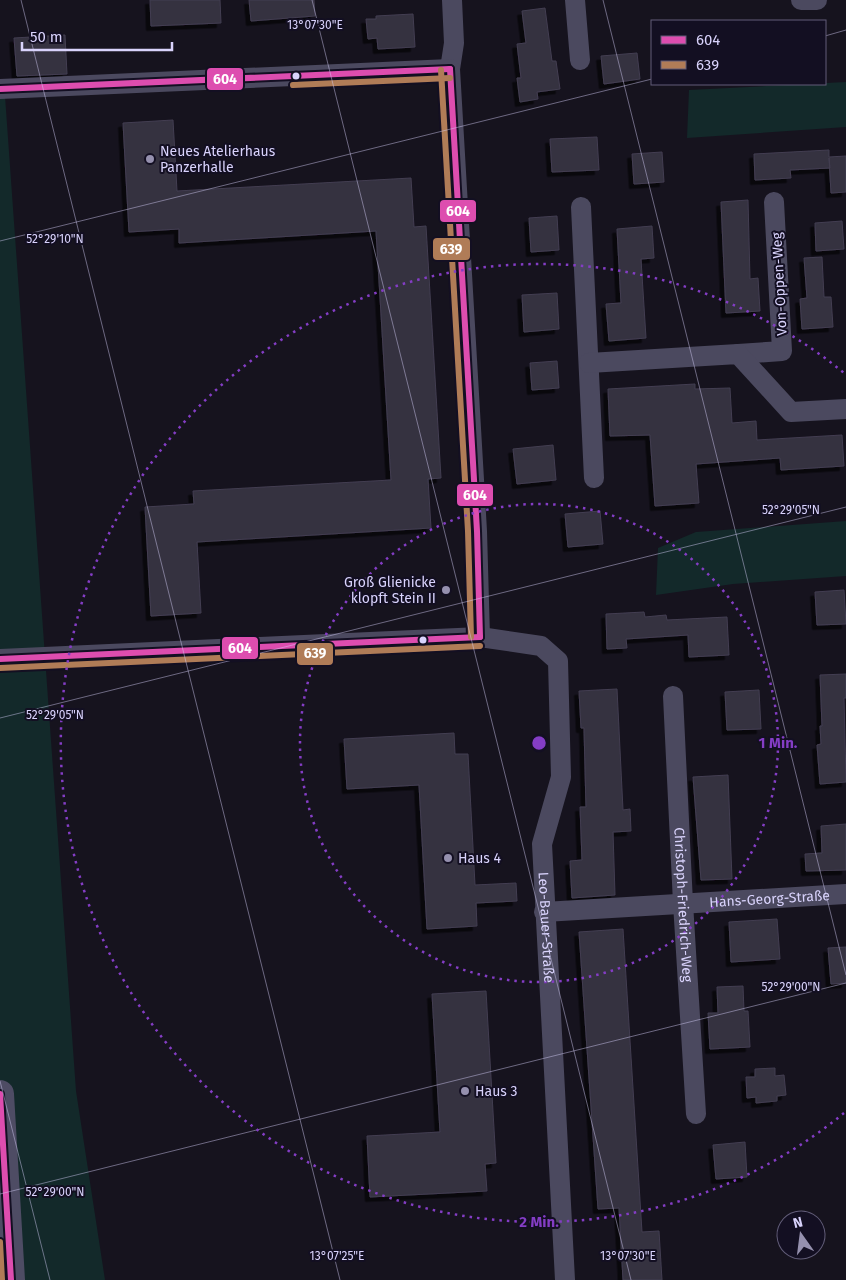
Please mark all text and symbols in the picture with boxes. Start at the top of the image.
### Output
text: 13°07'30"E [287,18,343,32]
scale bar [22,20,172,52]
legend [651,20,826,85]
text: 50 m [30,28,63,46]
text: 604 [696,31,720,49]
text: 639 [696,56,719,74]
line badge: 604 [206,67,244,91]
text: 604 [213,71,237,88]
unlabelled marker [291,71,301,81]
place label: Neues Atelierhaus Panzerhalle [160,143,276,176]
marker: Neues Atelierhaus Panzerhalle [144,153,156,165]
line badge: 604 [439,199,477,223]
text: 604 [446,203,470,220]
street label: Von-Oppen-Weg [768,231,791,336]
text: 52°29'10"N [26,232,84,246]
line badge: 639 [432,237,471,261]
text: 639 [440,241,463,258]
line badge: 604 [456,483,494,507]
text: 604 [463,487,487,504]
text: 52°29'05"N [762,503,820,517]
place label: Groß Glienicke klopft Stein II [344,574,436,607]
marker: Groß Glienicke klopft Stein II [440,584,452,596]
unlabelled marker [418,635,428,645]
line badge: 604 [221,636,259,660]
text: 604 [228,640,252,657]
line badge: 639 [296,642,334,666]
text: 639 [304,645,327,662]
text: 52°29'05"N [26,708,84,722]
centre of rings [530,734,548,752]
text: 1 Min. [759,734,798,752]
street label: Christoph-Friedrich-Weg [670,827,696,983]
place label: Haus 4 [458,850,502,867]
marker: Haus 4 [442,852,454,864]
street label: Leo-Bauer-Straße [534,871,557,983]
street label: Hans-Georg-Straße [709,887,830,911]
text: 52°29'00"N [762,980,820,994]
place label: Haus 3 [475,1083,518,1100]
marker: Haus 3 [459,1085,471,1097]
text: 52°29'00"N [26,1185,84,1199]
north arrow [776,1210,826,1260]
text: 2 Min. [519,1213,559,1231]
text: N [791,1213,805,1232]
text: 13°07'25"E [310,1249,364,1263]
text: 13°07'30"E [600,1249,656,1263]

